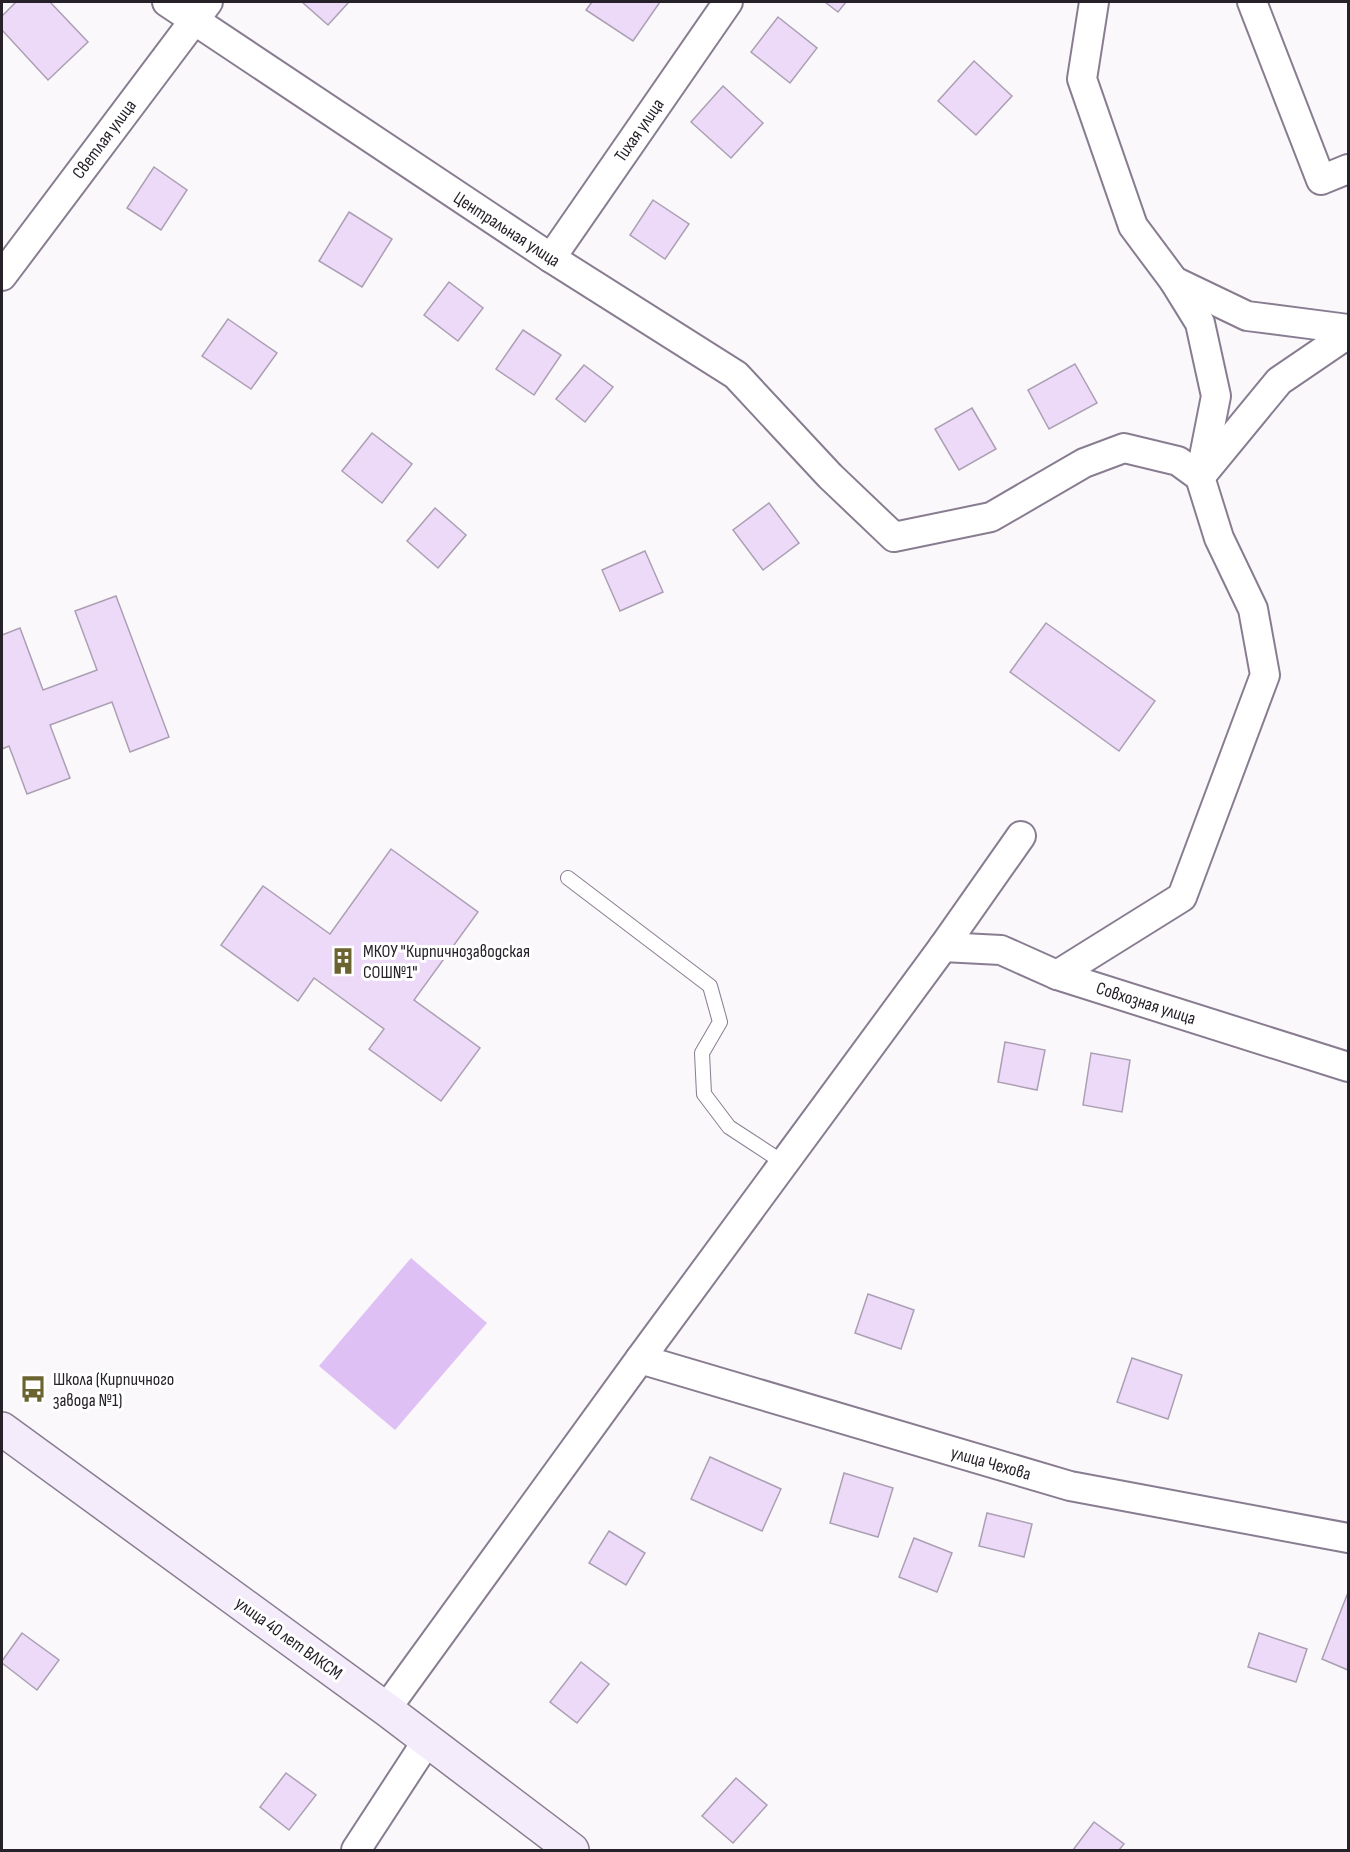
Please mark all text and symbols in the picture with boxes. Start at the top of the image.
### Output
street label: Тихая улица [610,95,669,166]
street label: Светлая улица [68,96,141,183]
street label: Центральная улица [450,187,564,272]
place label: МКОУ "Кирпичнозаводская СОШ№1" [363,941,530,983]
building icon: МКОУ "Кирпичнозаводская СОШ№1" [328,946,358,976]
street label: Совхозная улица [1093,978,1198,1029]
place label: Школа (Кирпичного завода №1) [53,1369,174,1411]
bus stop icon: Школа (Кирпичного завода №1) [18,1374,48,1404]
street label: улица Чехова [948,1442,1033,1485]
street label: улица 40 лет ВЛКСМ [231,1593,346,1684]

